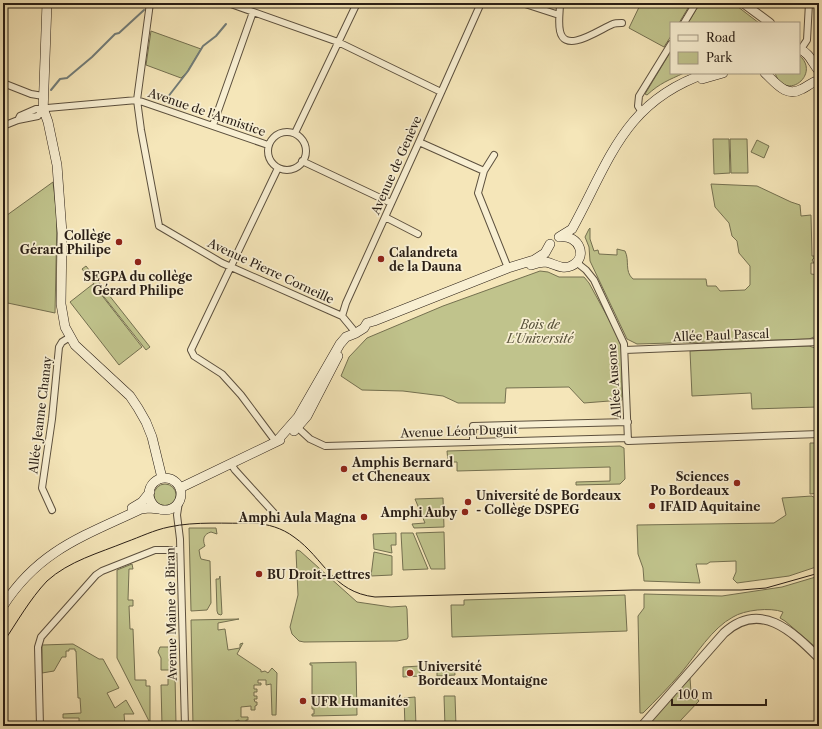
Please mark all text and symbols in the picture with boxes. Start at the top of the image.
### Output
legend [670,22,800,74]
text: Road [706,30,736,45]
text: Park [706,50,733,65]
street label: Avenue de l'Armistice [145,85,268,139]
street label: Avenue de Genève [367,113,425,218]
place label: Collège Gérard Philipe [20,228,111,257]
street label: Avenue Pierre Corneille [205,235,337,307]
marker: Collège Gérard Philipe [114,237,124,247]
place label: Calandreta de la Dauna [389,245,463,274]
marker: Calandreta de la Dauna [376,254,386,264]
marker: SEGPA du collège Gérard Philipe [133,257,143,267]
place label: SEGPA du collège Gérard Philipe [84,269,192,298]
park label: Bois de L'Université [506,317,574,346]
street label: Allée Paul Pascal [672,326,770,344]
street label: Allée Ausone [604,343,624,420]
street label: Allée Jeanne Chanay [25,355,55,476]
street label: Avenue Léon Duguit [399,421,519,441]
place label: Amphis Bernard et Cheneaux [351,455,453,484]
marker: Amphis Bernard et Cheneaux [339,464,349,474]
place label: Sciences Po Bordeaux [650,469,729,498]
marker: Sciences Po Bordeaux [732,478,742,488]
place label: Université de Bordeaux - Collège DSPEG [476,488,621,517]
marker: Université de Bordeaux - Collège DSPEG [463,497,473,507]
place label: IFAID Aquitaine [660,499,760,514]
marker: IFAID Aquitaine [647,501,657,511]
place label: Amphi Auby [380,505,458,520]
marker: Amphi Auby [460,507,470,517]
place label: Amphi Aula Magna [238,510,357,525]
marker: Amphi Aula Magna [359,512,369,522]
street label: Avenue Maine de Biran [162,547,180,682]
place label: BU Droit-Lettres [267,567,371,582]
marker: BU Droit-Lettres [254,569,264,579]
place label: Université Bordeaux Montaigne [418,659,548,688]
marker: Université Bordeaux Montaigne [405,668,415,678]
scale bar [672,681,766,707]
text: 100 m [678,687,713,702]
place label: UFR Humanités [311,694,409,709]
marker: UFR Humanités [298,696,308,706]

